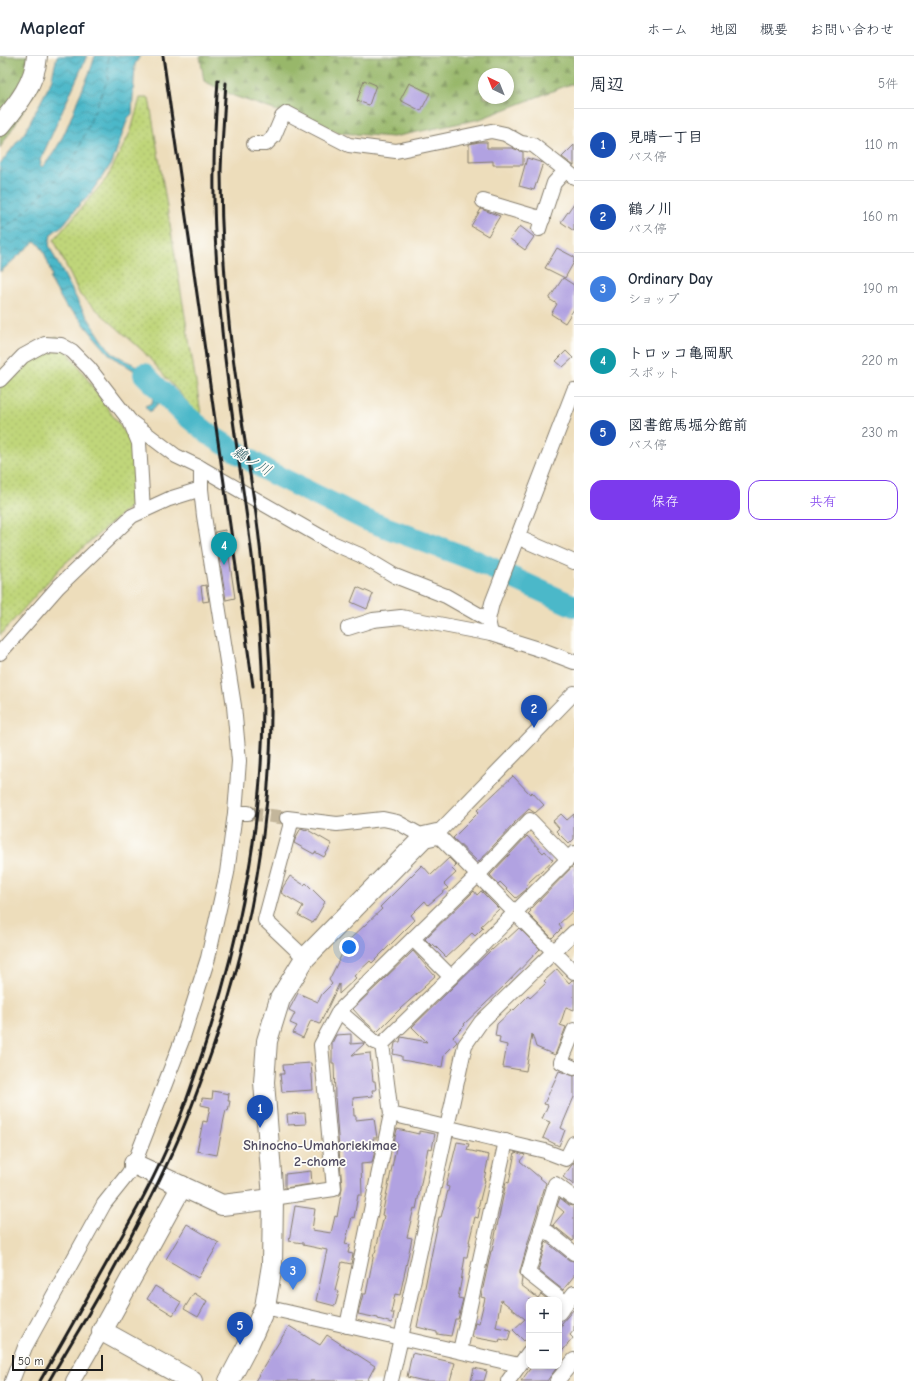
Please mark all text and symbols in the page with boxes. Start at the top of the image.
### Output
text: Mapleaf [20,17,84,39]
text: ホーム [647,21,688,38]
text: 地図 [710,21,738,38]
text: 概要 [760,21,788,38]
text: お問い合わせ [810,21,894,38]
north arrow [478,68,514,104]
text: 周辺 [590,75,624,94]
text: 5件 [878,76,898,91]
text: 見晴一丁目 [628,128,703,146]
text: 1 [600,137,606,152]
text: 110 m [865,137,898,152]
text: バス停 [628,149,667,164]
text: 鶴ノ川 [628,200,673,218]
text: 2 [600,209,606,224]
text: 160 m [863,209,898,224]
text: バス停 [628,221,667,236]
text: Ordinary Day [628,270,713,288]
text: 3 [600,281,606,296]
text: 190 m [863,281,898,296]
text: ショップ [628,291,679,306]
text: トロッコ亀岡駅 [628,344,733,362]
text: 4 [600,353,606,368]
text: 220 m [861,353,898,368]
text: スポット [628,365,680,380]
text: 図書館馬堀分館前 [628,416,748,434]
text: 5 [600,425,606,440]
text: 230 m [862,425,898,440]
text: バス停 [628,437,667,452]
water label: 鵜ノ川 [230,443,274,479]
button: 保存 [590,480,740,520]
button: 共有 [748,480,898,520]
pin: 4 [211,532,237,565]
pin: 2 [521,695,547,728]
your location [339,937,359,957]
pin: 1 [247,1095,273,1128]
district label: Shinocho-Umahoriekimae 2-chome [243,1137,397,1170]
pin: 3 [280,1257,306,1290]
map controls [526,1297,562,1369]
button: + [526,1297,562,1333]
pin: 5 [227,1312,253,1345]
button: − [526,1333,562,1369]
scale bar [12,1353,103,1372]
text: 50 m [18,1355,43,1368]

